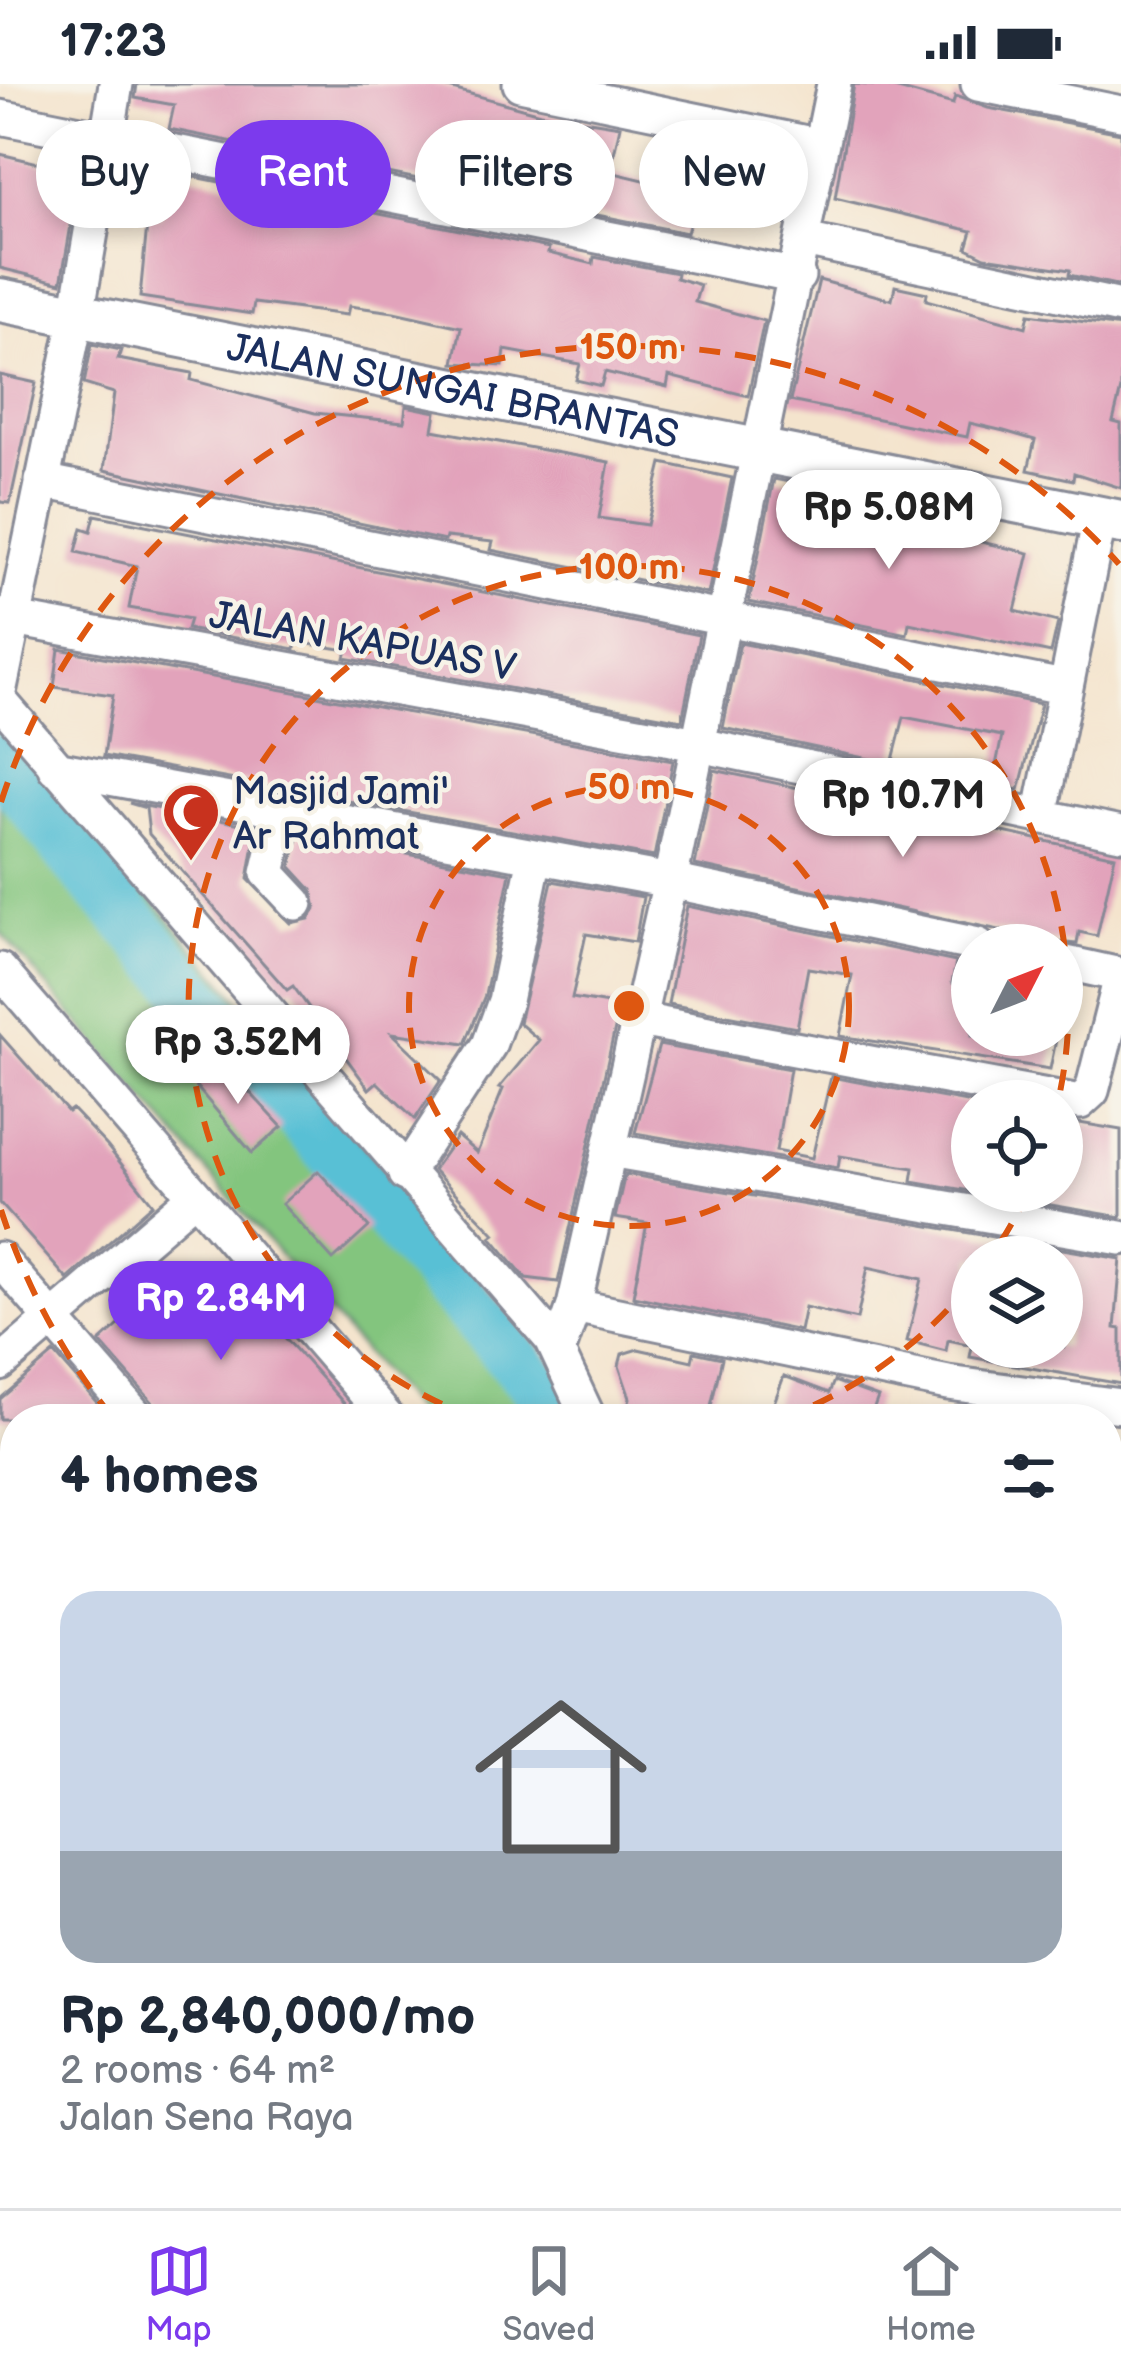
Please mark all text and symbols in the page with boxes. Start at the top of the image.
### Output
text: 17:23 [60,15,167,70]
chip: Buy [36,120,191,228]
chip: Rent [215,120,391,228]
chip: Filters [415,120,615,228]
chip: New [639,120,808,228]
street label: JALAN SUNGAI BRANTAS [223,325,682,460]
text: 150 m [580,327,678,370]
pin: Rp 5.08M [765,470,1013,572]
text: Rp 5.08M [803,485,975,532]
text: 100 m [579,547,679,590]
street label: JALAN KAPUAS V [206,592,520,693]
pin: Rp 10.7M [779,758,1027,860]
text: 50 m [587,767,671,810]
place label: Masjid Jami' Ar Rahmat [233,769,449,861]
text: Rp 10.7M [821,773,985,820]
mosque icon: Masjid Jami' Ar Rahmat [160,781,222,863]
north arrow [951,924,1083,1056]
map controls [951,924,1083,1368]
centre of rings [608,985,650,1027]
pin: Rp 3.52M [114,1005,362,1107]
text: Rp 3.52M [153,1020,323,1067]
button: locate [951,1080,1083,1212]
button: layers [951,1236,1083,1368]
pin: Rp 2.84M [97,1261,345,1363]
text: Rp 2.84M [135,1276,307,1323]
icon: filters [996,1443,1062,1509]
text: 4 homes [60,1446,259,1507]
icon: home [453,1669,669,1885]
text: Rp 2,840,000/mo [60,1987,475,2048]
text: 2 rooms · 64 m² [60,2048,335,2095]
text: Jalan Sena Raya [60,2095,354,2142]
tab: Map [145,2238,212,2350]
tab: Saved [502,2238,595,2350]
tab: Home [886,2238,976,2350]

